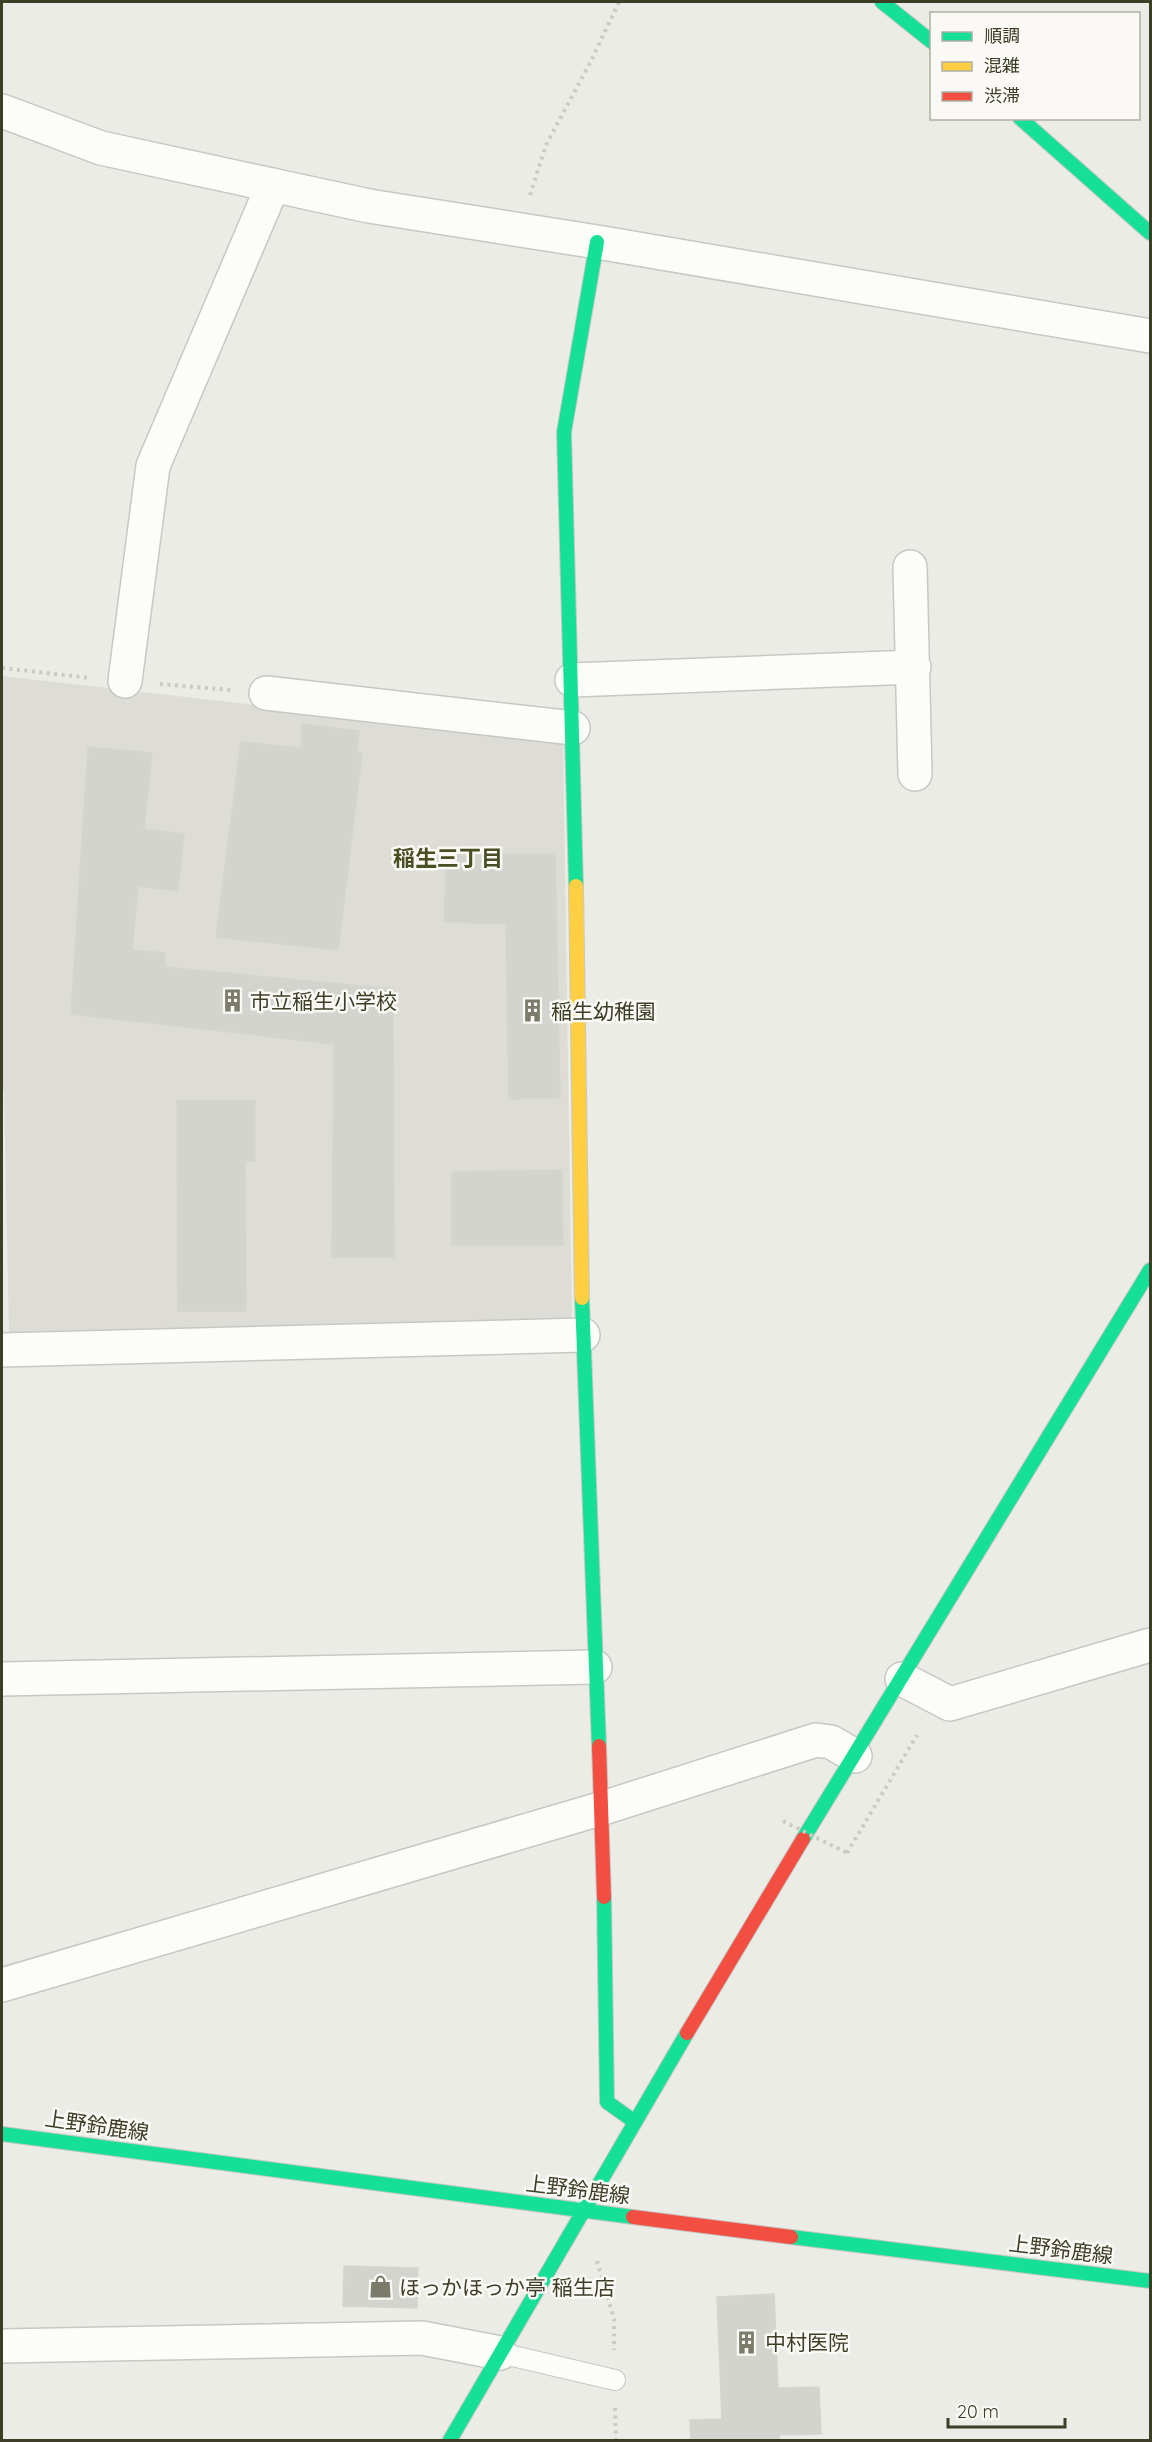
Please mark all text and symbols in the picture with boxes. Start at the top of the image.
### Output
legend [930,12,1140,120]
text: 順調 [984,24,1020,47]
text: 混雑 [984,54,1020,77]
text: 渋滞 [984,84,1020,107]
district label: 稲生三丁目 [393,844,503,872]
building icon: 市立稲生小学校 [219,988,245,1014]
place label: 市立稲生小学校 [250,988,397,1014]
building icon: 稲生幼稚園 [520,998,546,1024]
place label: 稲生幼稚園 [551,998,656,1024]
street label: 上野鈴鹿線 [43,2105,151,2145]
street label: 上野鈴鹿線 [524,2170,632,2208]
street label: 上野鈴鹿線 [1007,2230,1115,2268]
shop icon: ほっかほっか亭 稲生店 [368,2274,394,2300]
place label: ほっかほっか亭 稲生店 [399,2274,615,2300]
building icon: 中村医院 [734,2329,760,2355]
place label: 中村医院 [765,2329,849,2355]
scale bar [948,2391,1065,2429]
text: 20 m [957,2400,999,2423]

